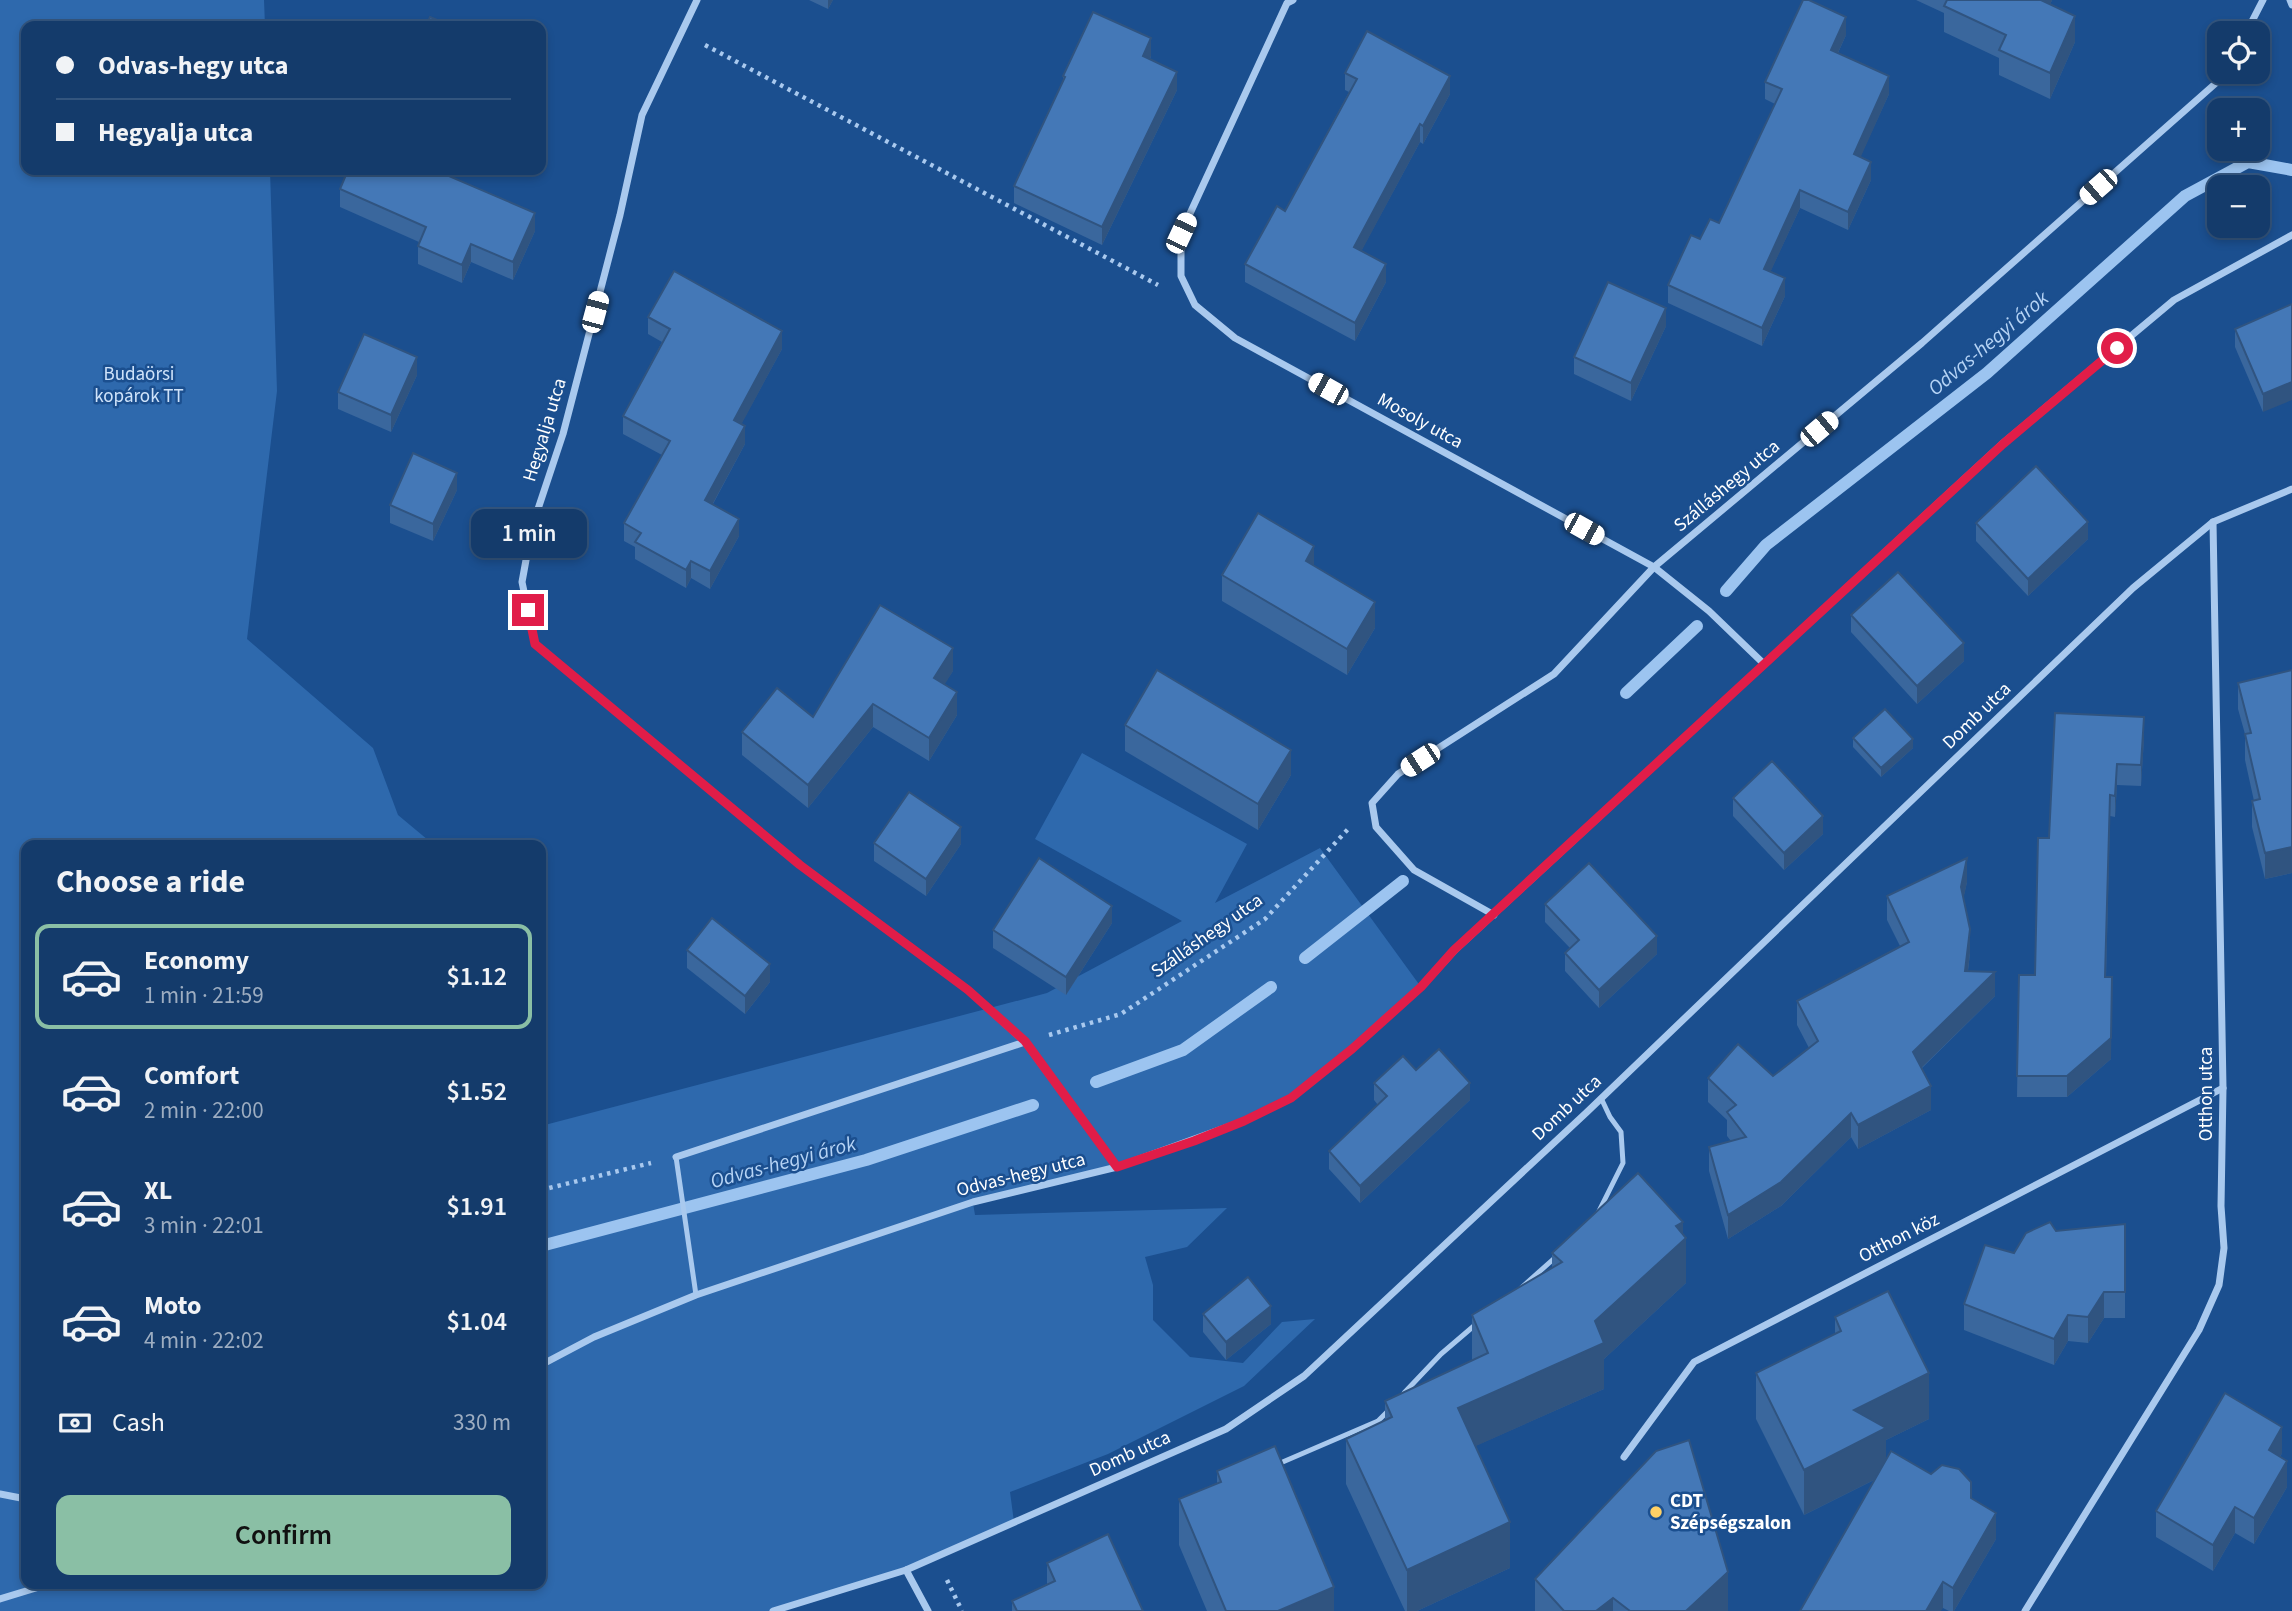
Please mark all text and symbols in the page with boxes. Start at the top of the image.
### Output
map controls [2207,21,2270,238]
button: locate [2207,21,2270,84]
text: Odvas-hegy utca [98,47,289,84]
button: + [2207,98,2270,161]
text: Hegyalja utca [98,114,253,151]
car [2076,165,2121,209]
button: − [2207,175,2270,238]
car [1163,210,1200,256]
water label: Odvas-hegyi árok [1921,283,2056,403]
car [580,289,611,335]
route start [2101,332,2133,364]
park label: Budaörsi kopárok TT [94,361,184,410]
car [1305,370,1352,408]
street label: Hegyalja utca [516,375,574,485]
street label: Mosoly utca [1372,386,1468,456]
car [1797,407,1842,451]
street label: Szálláshegy utca [1668,433,1786,539]
callout: 1 min [470,508,586,558]
car [1561,510,1608,548]
text: 1 min [502,517,556,550]
route end [512,594,544,626]
street label: Domb utca [1936,676,2018,756]
car [1397,740,1444,780]
text: Choose a ride [56,859,245,905]
street label: Szálláshegy utca [1145,887,1269,985]
text: Economy [144,942,249,979]
icon: car [60,945,123,1008]
text: $1.12 [446,958,507,995]
text: 1 min · 21:59 [144,979,264,1012]
street label: Otthon utca [2193,1047,2220,1141]
text: Comfort [144,1057,239,1094]
icon: car [60,1060,123,1123]
street label: Domb utca [1526,1069,1608,1147]
text: $1.52 [446,1073,507,1110]
text: 2 min · 22:00 [144,1094,264,1127]
water label: Odvas-hegyi árok [707,1128,860,1196]
street label: Odvas-hegy utca [954,1146,1088,1204]
text: XL [144,1172,172,1209]
icon: car [60,1175,123,1238]
text: $1.91 [446,1188,507,1225]
street label: Otthon köz [1854,1206,1944,1270]
text: 3 min · 22:01 [144,1209,264,1242]
text: Moto [144,1287,201,1324]
icon: car [60,1290,123,1353]
text: $1.04 [446,1303,507,1340]
text: 4 min · 22:02 [144,1324,264,1357]
icon: cash [56,1404,94,1442]
text: Cash [112,1404,165,1441]
text: 330 m [453,1406,511,1439]
street label: Domb utca [1085,1424,1175,1484]
place label: CDT Szépségszalon [1670,1488,1791,1537]
button: Confirm [56,1495,511,1575]
marker: CDT Szépségszalon [1648,1504,1664,1520]

